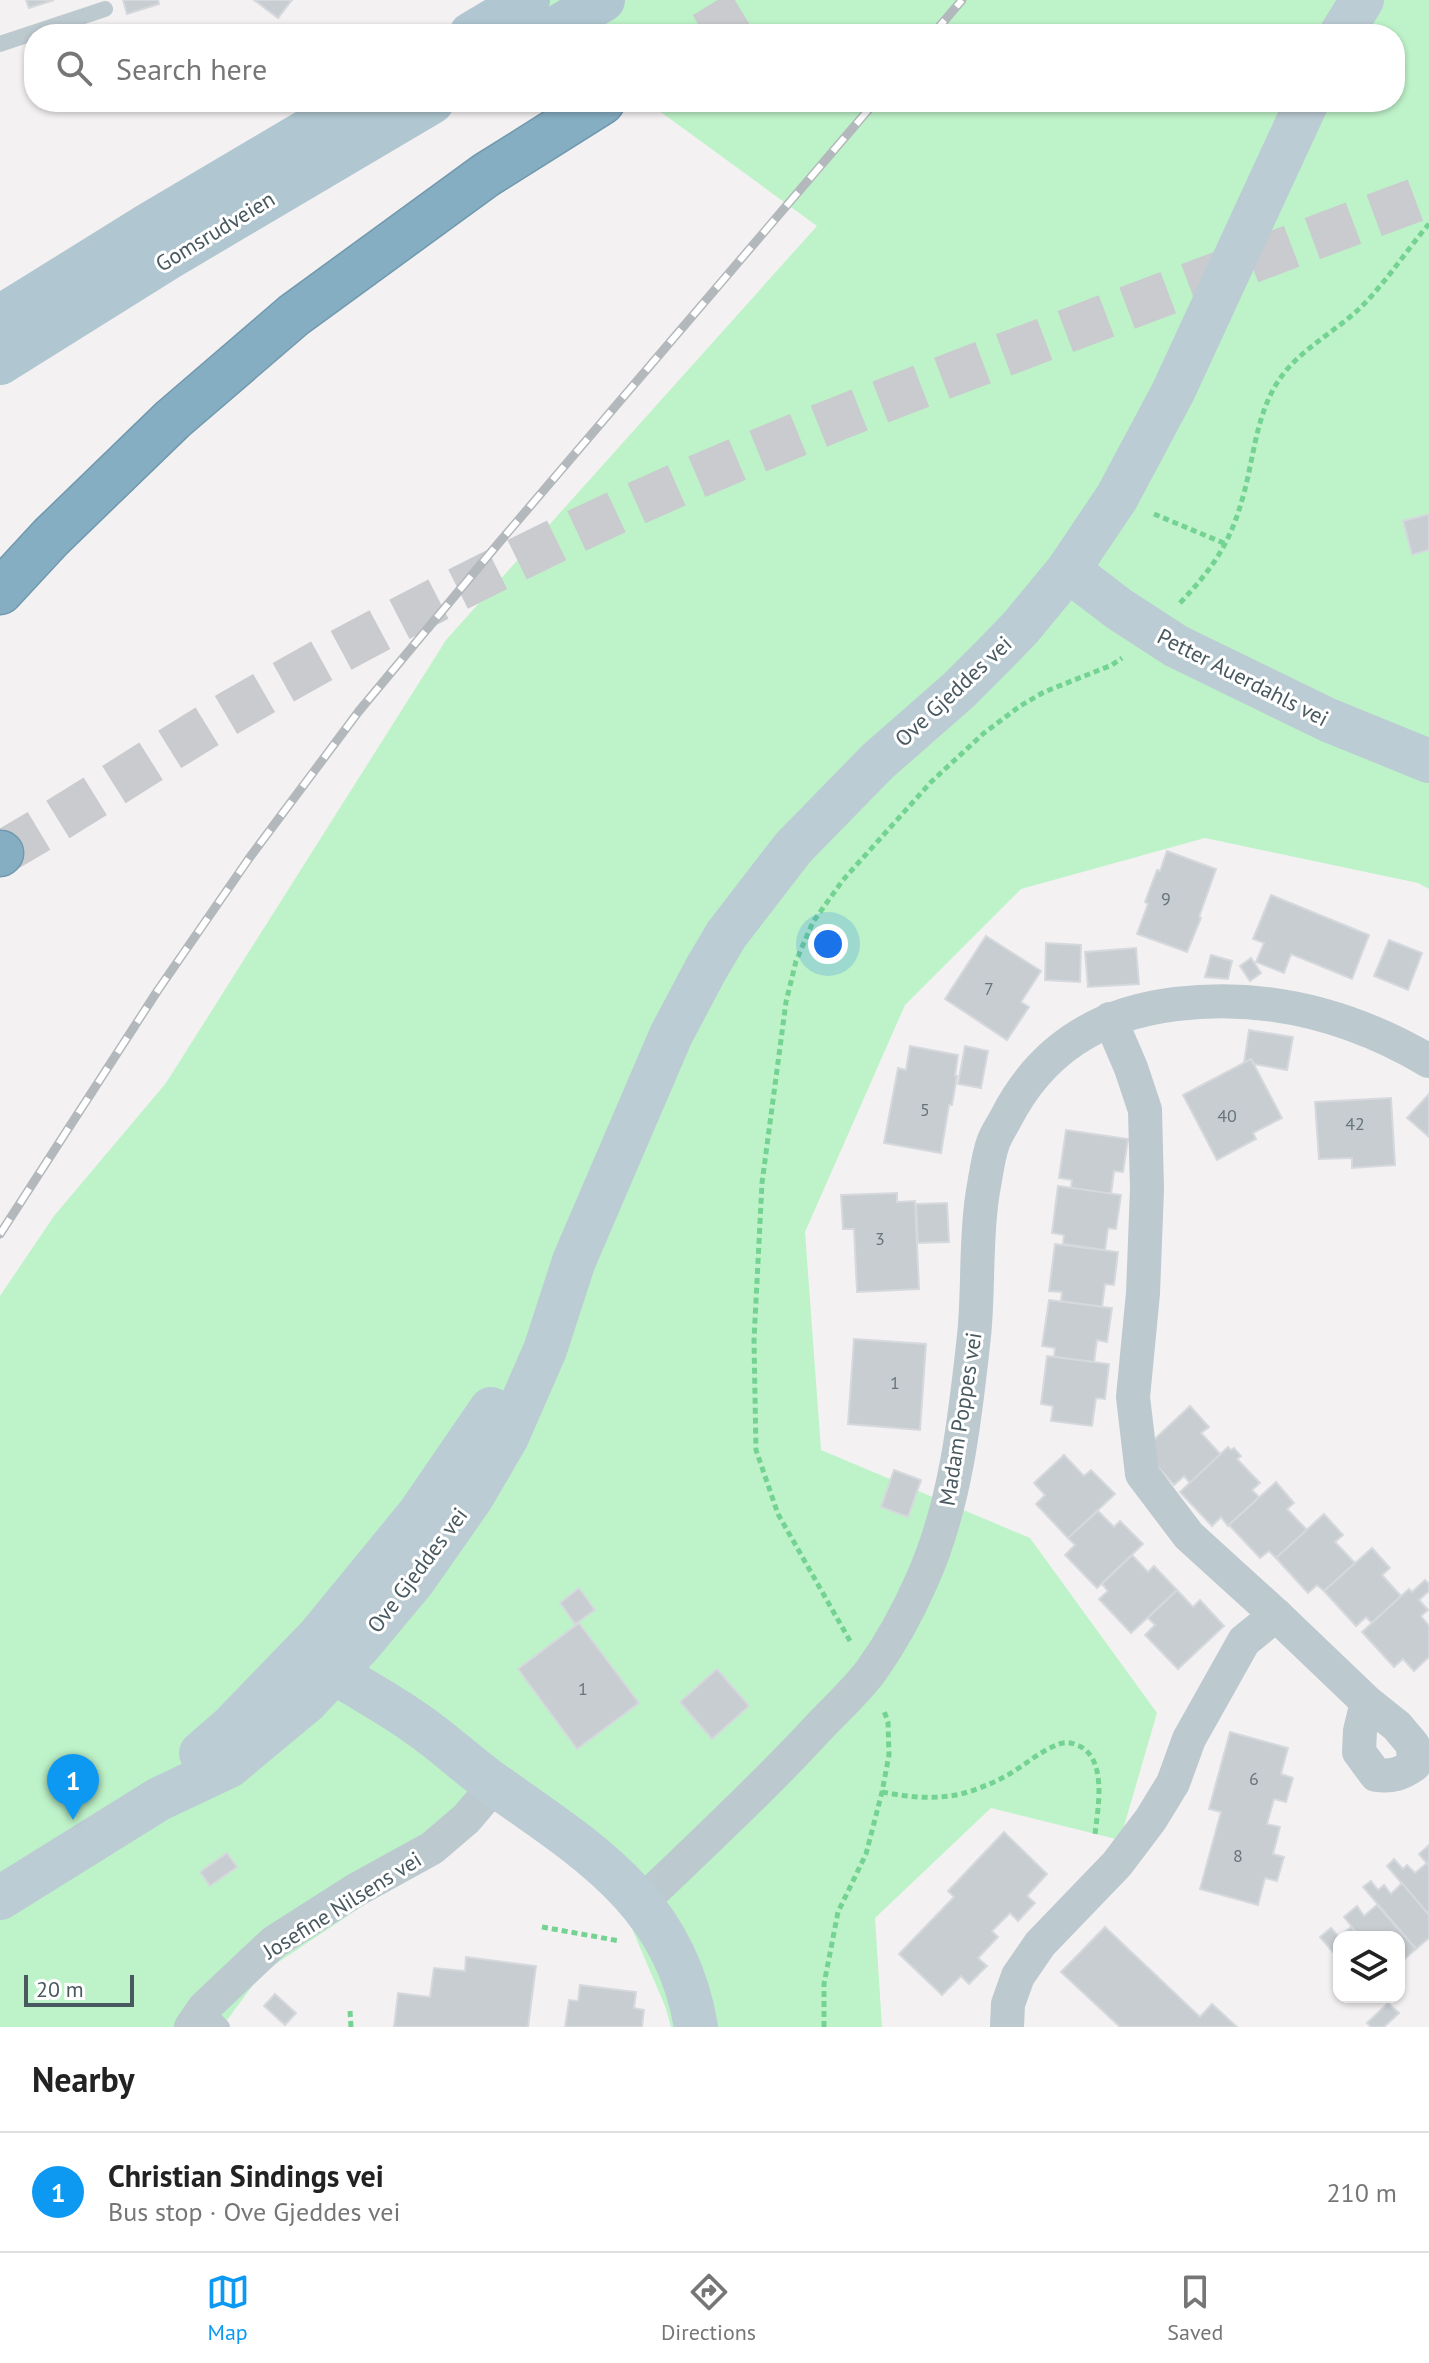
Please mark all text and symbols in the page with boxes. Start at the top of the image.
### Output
search box [24,24,1405,112]
icon: search [52,46,96,90]
text: Search here [116,49,267,88]
street label: Gomsrudveien [150,184,280,278]
street label: Petter Auerdahls vei [1153,622,1333,732]
street label: Ove Gjeddes vei [889,630,1017,752]
house number: 9 [1161,887,1171,910]
your location [808,924,848,964]
house number: 7 [984,977,994,1000]
house number: 5 [920,1098,930,1121]
house number: 40 [1217,1104,1237,1127]
house number: 42 [1345,1112,1365,1135]
house number: 3 [875,1227,885,1250]
street label: Madam Poppes vei [932,1330,988,1508]
house number: 1 [890,1371,900,1394]
street label: Ove Gjeddes vei [361,1502,473,1638]
house number: 1 [578,1677,588,1700]
pin: 1 [47,1754,99,1820]
house number: 6 [1249,1767,1259,1790]
house number: 8 [1233,1844,1243,1867]
street label: Josefine Nilsens vei [257,1845,426,1965]
map controls [1333,1931,1405,2003]
button: layers [1333,1931,1405,2003]
scale bar [24,1971,134,2007]
text: 20 m [36,1975,84,2003]
text: Nearby [32,2057,134,2101]
text: Christian Sindings vei [108,2156,384,2195]
text: 1 [51,2176,65,2209]
text: 210 m [1326,2176,1397,2209]
text: Bus stop · Ove Gjeddes vei [108,2195,400,2228]
tab: Map [206,2270,250,2346]
tab: Directions [661,2270,756,2346]
tab: Saved [1167,2270,1223,2346]

